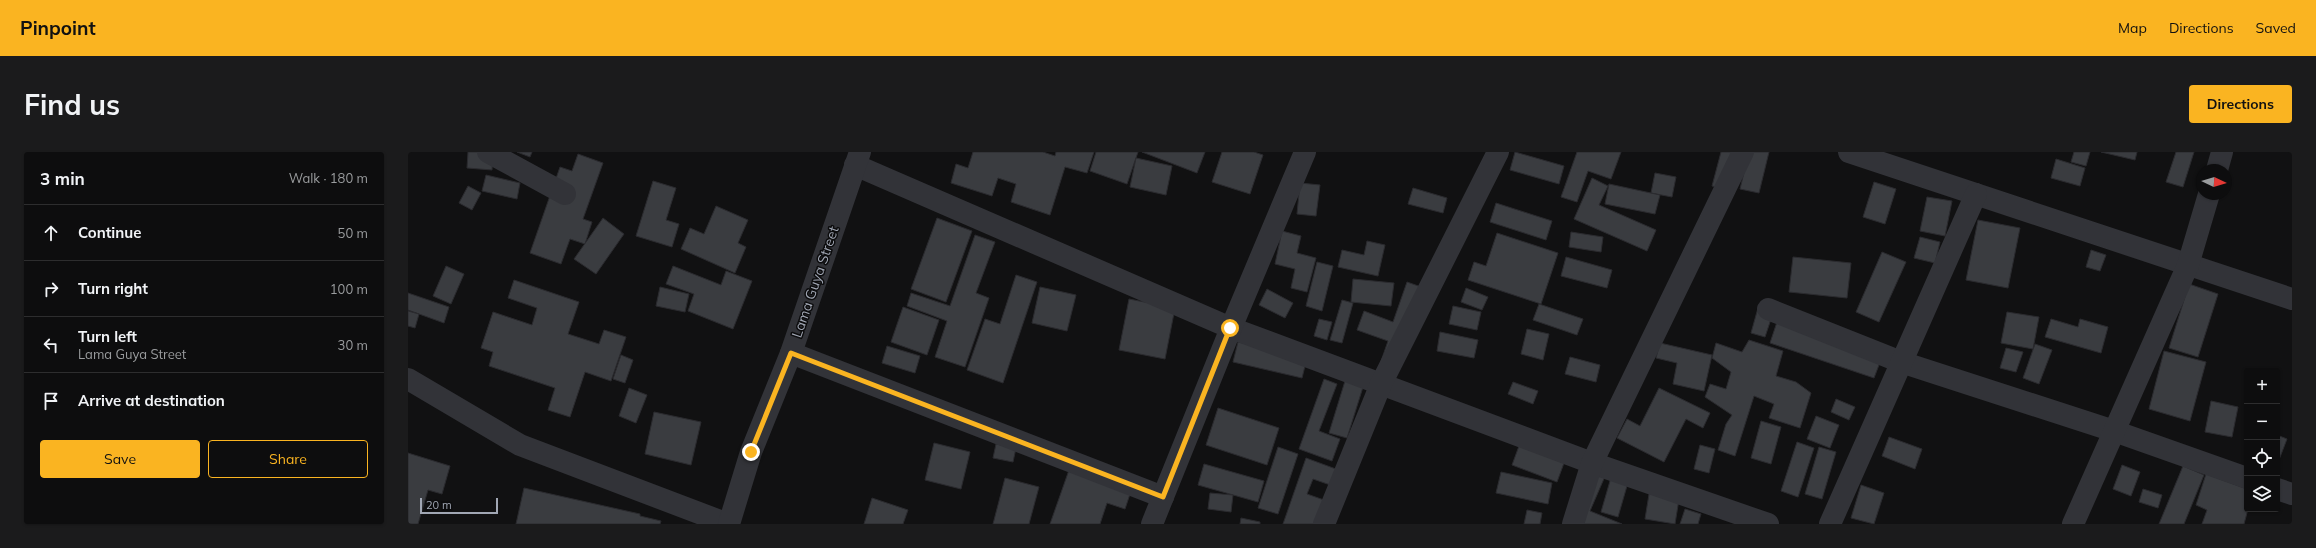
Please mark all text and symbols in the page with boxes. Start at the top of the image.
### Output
text: Pinpoint [20,16,96,40]
text: Map [2118,19,2147,37]
text: Directions [2169,19,2234,37]
text: Saved [2256,19,2296,37]
button: Directions [2189,85,2292,123]
text: Find us [24,87,120,122]
north arrow [2196,164,2232,200]
text: 3 min [40,168,85,189]
text: Walk · 180 m [289,170,368,186]
icon: ahead [40,222,62,244]
text: Continue [78,223,141,242]
street label: Lama Guya Street [787,224,843,340]
text: 50 m [338,225,368,241]
icon: right [40,278,62,300]
text: Turn right [78,279,148,298]
text: 100 m [330,281,368,297]
route start [1221,319,1239,337]
text: Turn left [78,327,137,346]
icon: left [40,334,62,356]
text: 30 m [338,337,368,353]
text: Lama Guya Street [78,346,186,362]
map controls [2244,368,2280,512]
button: + [2244,368,2280,404]
icon: arrive [40,390,62,412]
text: Arrive at destination [78,391,225,410]
button: − [2244,404,2280,440]
button: Save [40,440,200,478]
button: Share [208,440,368,478]
button: locate [2244,440,2280,476]
route end [742,443,760,461]
button: layers [2244,476,2280,512]
scale bar [420,496,498,515]
text: 20 m [426,498,452,512]

